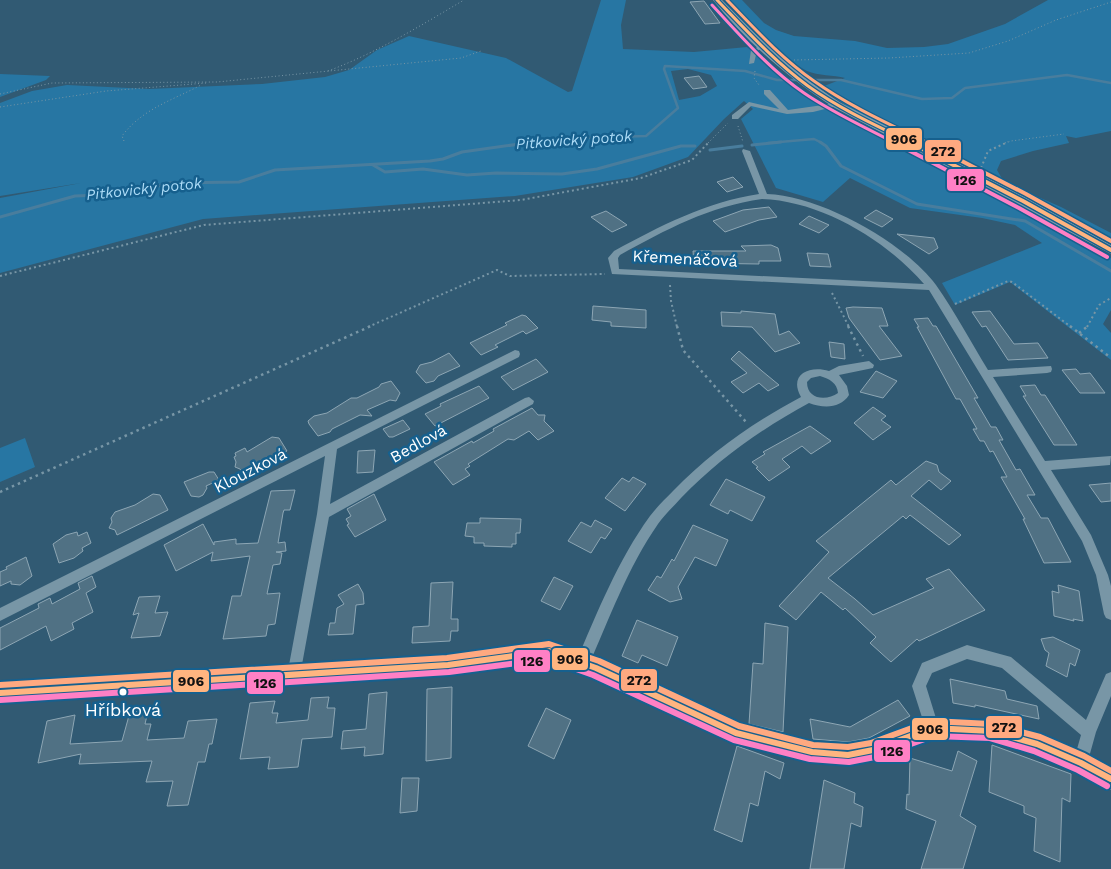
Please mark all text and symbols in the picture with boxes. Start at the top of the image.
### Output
water label: Pitkovický potok [515,127,633,153]
line badge: 906 [885,127,923,151]
text: 906 [891,131,918,147]
line badge: 272 [924,139,962,163]
text: 272 [931,143,955,159]
line badge: 126 [946,168,985,192]
text: 126 [953,172,977,188]
water label: Pitkovický potok [85,174,204,204]
street label: Křemenáčová [632,246,738,271]
street label: Bedlová [387,420,450,467]
street label: Klouzková [211,444,290,497]
line badge: 906 [551,647,589,671]
line badge: 126 [513,649,551,673]
text: 906 [557,651,584,667]
text: 126 [520,653,544,669]
line badge: 272 [620,668,658,692]
line badge: 906 [172,669,210,693]
line badge: 126 [246,671,284,695]
text: 272 [627,672,651,688]
text: 906 [178,673,205,689]
text: 126 [253,675,277,691]
marker: Hříbková [118,687,128,697]
place label: Hříbková [85,699,161,720]
line badge: 272 [985,715,1023,739]
line badge: 906 [911,717,949,741]
text: 272 [992,719,1016,735]
text: 906 [917,721,944,737]
line badge: 126 [873,739,911,763]
text: 126 [880,743,904,759]

